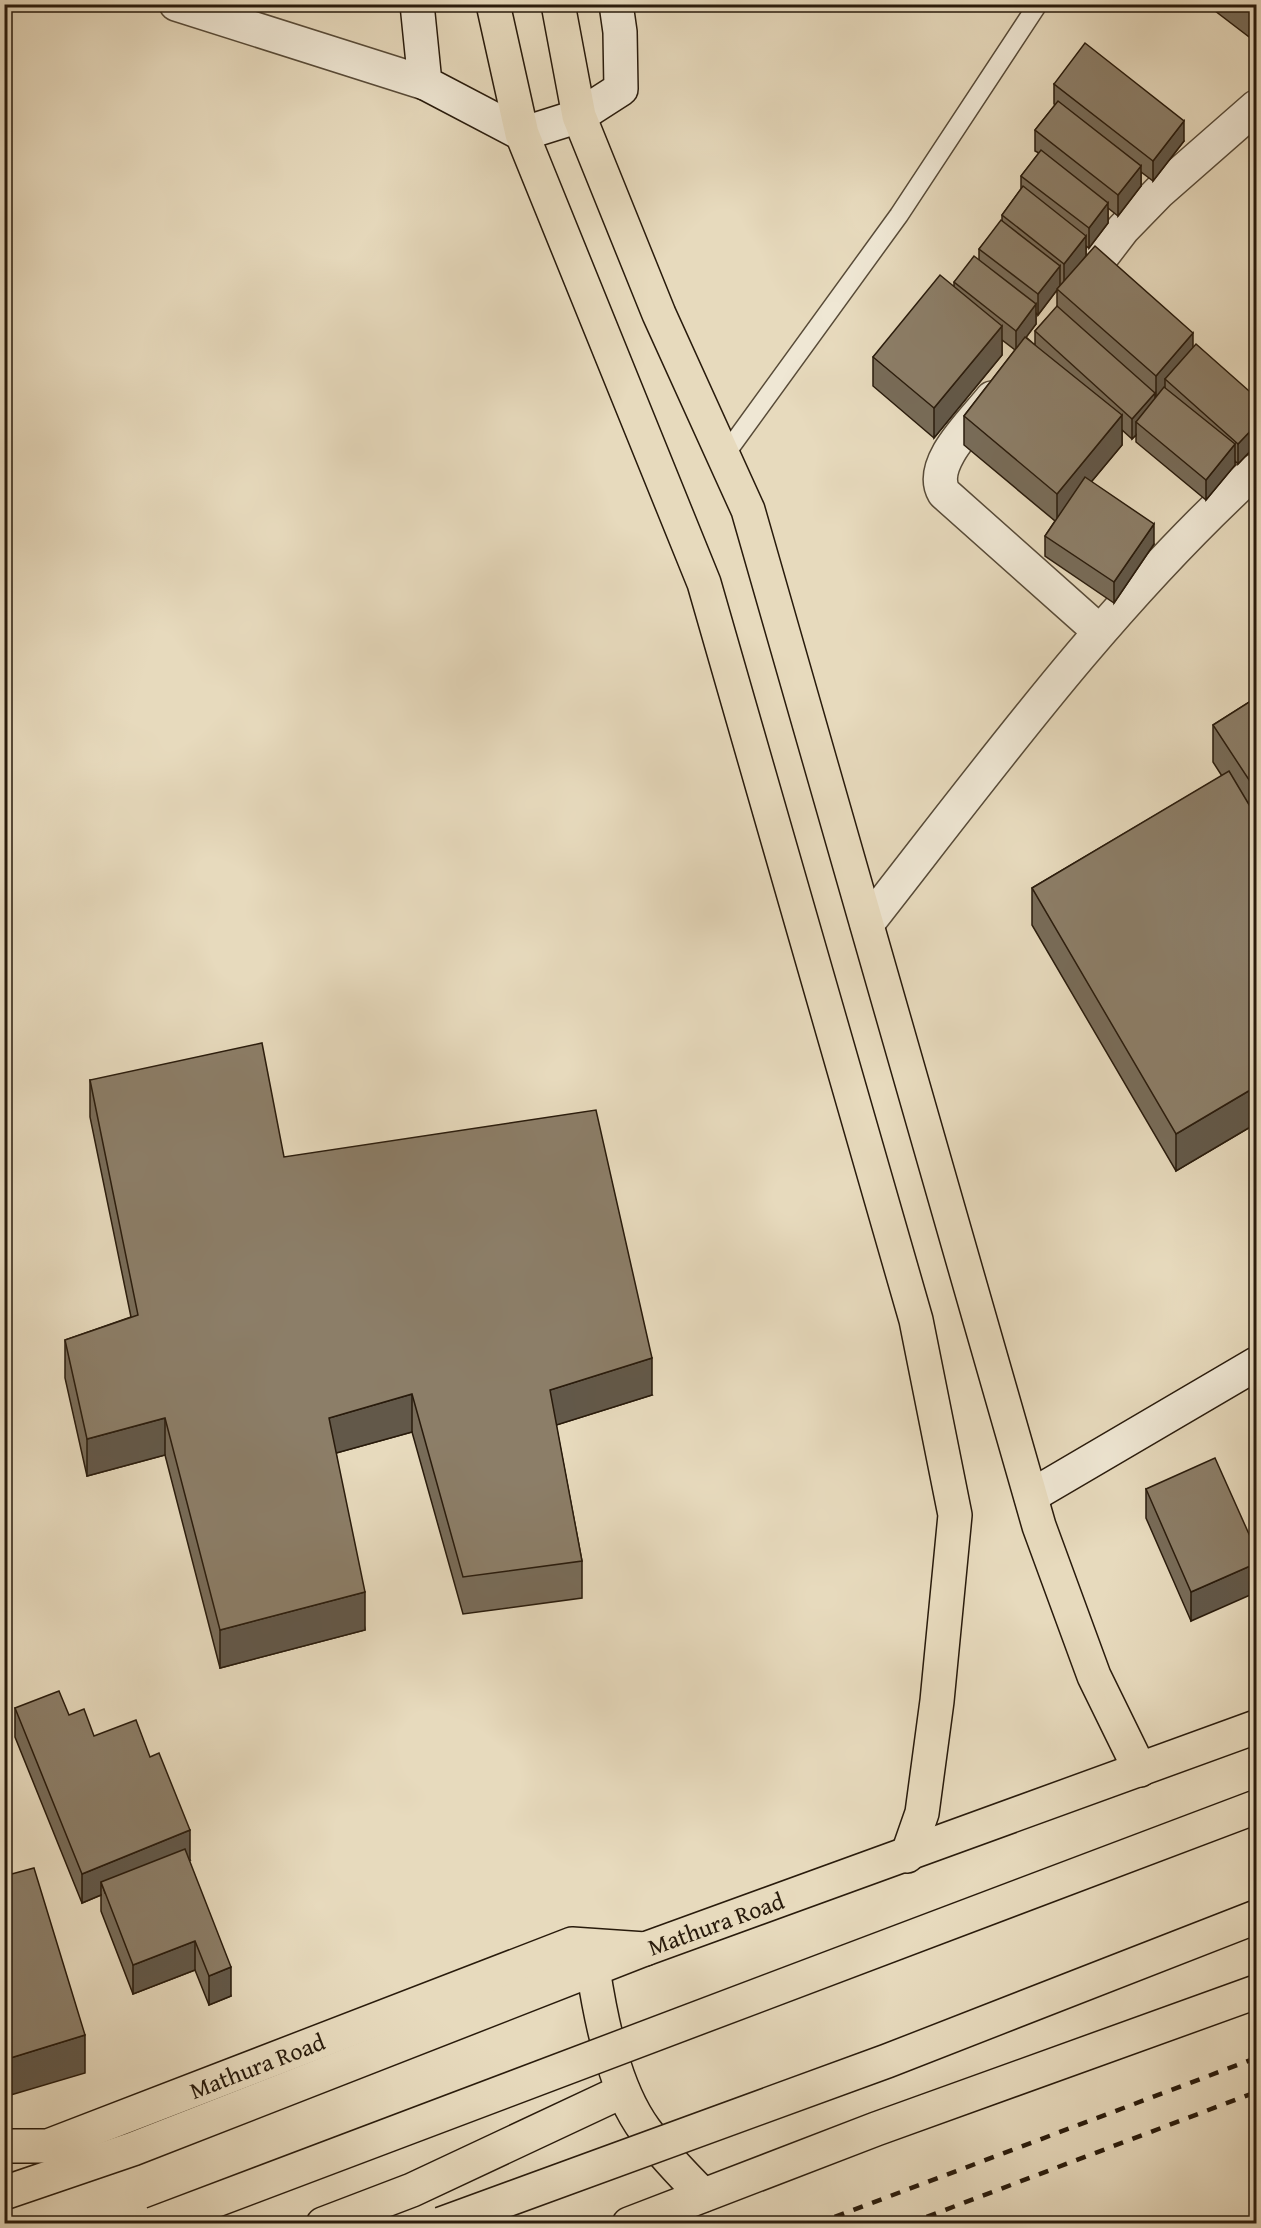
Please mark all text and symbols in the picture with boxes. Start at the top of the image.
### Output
street label: Mathura Road [643,1882,789,1964]
street label: Mathura Road [184,2023,330,2107]

